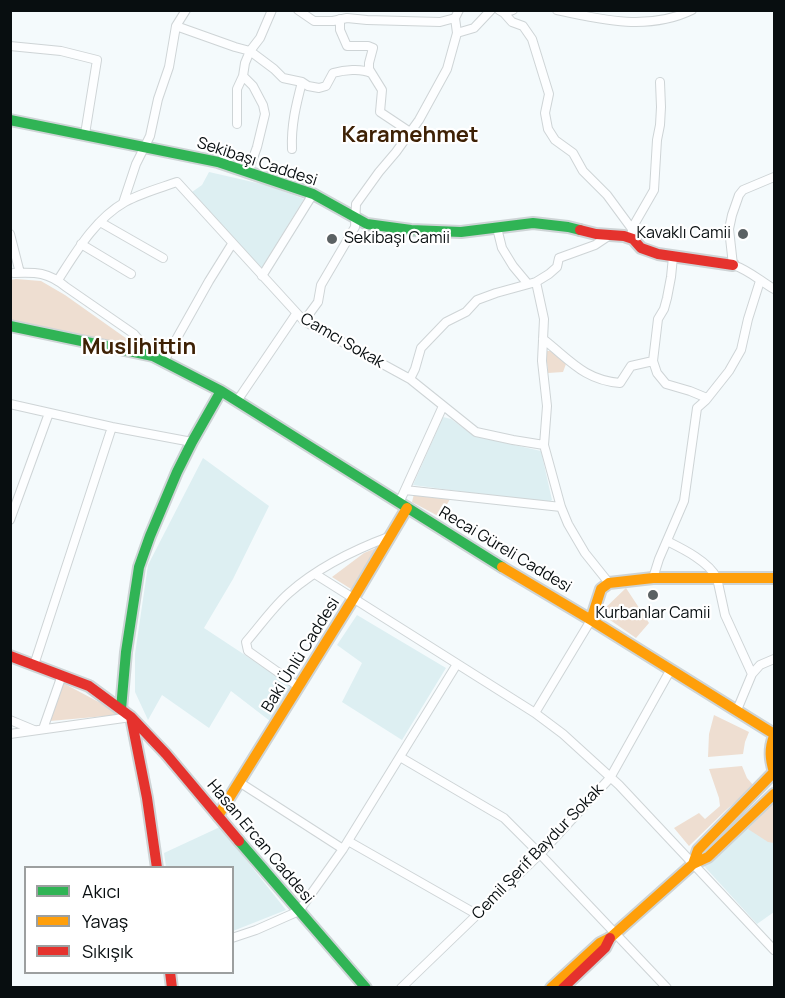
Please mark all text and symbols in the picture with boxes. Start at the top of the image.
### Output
district label: Karamehmet [341,123,479,149]
street label: Sekibaşı Caddesi [194,133,320,191]
place label: Kavaklı Camii [636,224,731,244]
marker: Kavaklı Camii [736,227,750,241]
place label: Sekibaşı Camii [344,229,450,249]
marker: Sekibaşı Camii [325,232,339,246]
street label: Camcı Sokak [297,309,387,373]
district label: Muslihittin [82,335,196,361]
street label: Recai Güreli Caddesi [435,503,575,597]
marker: Kurbanlar Camii [646,588,660,602]
street label: Baki Ünlü Caddesi [258,594,344,716]
place label: Kurbanlar Camii [595,604,711,624]
street label: Hasan Ercan Caddesi [203,776,317,908]
street label: Cemil Şerif Baydur Sokak [468,780,608,924]
legend [24,866,234,974]
text: Akıcı [82,879,120,903]
text: Yavaş [82,909,128,933]
text: Sıkışık [82,939,133,963]

